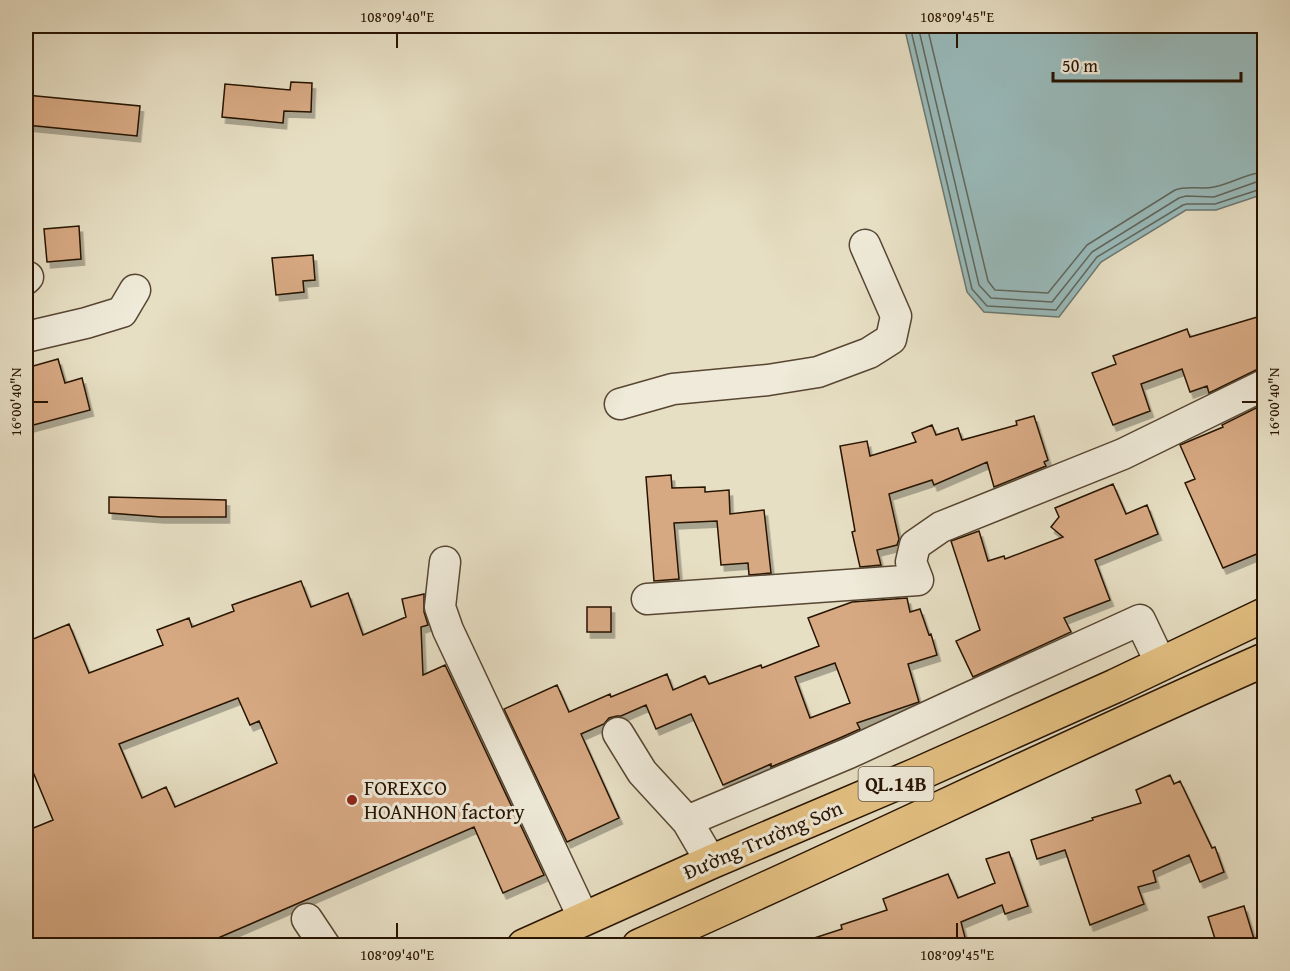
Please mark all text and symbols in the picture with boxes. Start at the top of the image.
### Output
text: 108°09'40"E [360,6,434,27]
text: 108°09'45"E [920,6,994,27]
scale bar [1053,45,1240,83]
text: 50 m [1062,52,1098,79]
text: 16°00'40"N [5,367,26,436]
text: 16°00'40"N [1263,367,1284,436]
road number: QL.14B [858,767,934,801]
place label: FOREXCO HOANHON factory [364,772,525,827]
street label: Đường Trường Sơn [678,792,848,887]
marker: FOREXCO HOANHON factory [345,793,359,807]
text: 108°09'40"E [360,944,434,965]
text: 108°09'45"E [920,944,994,965]

